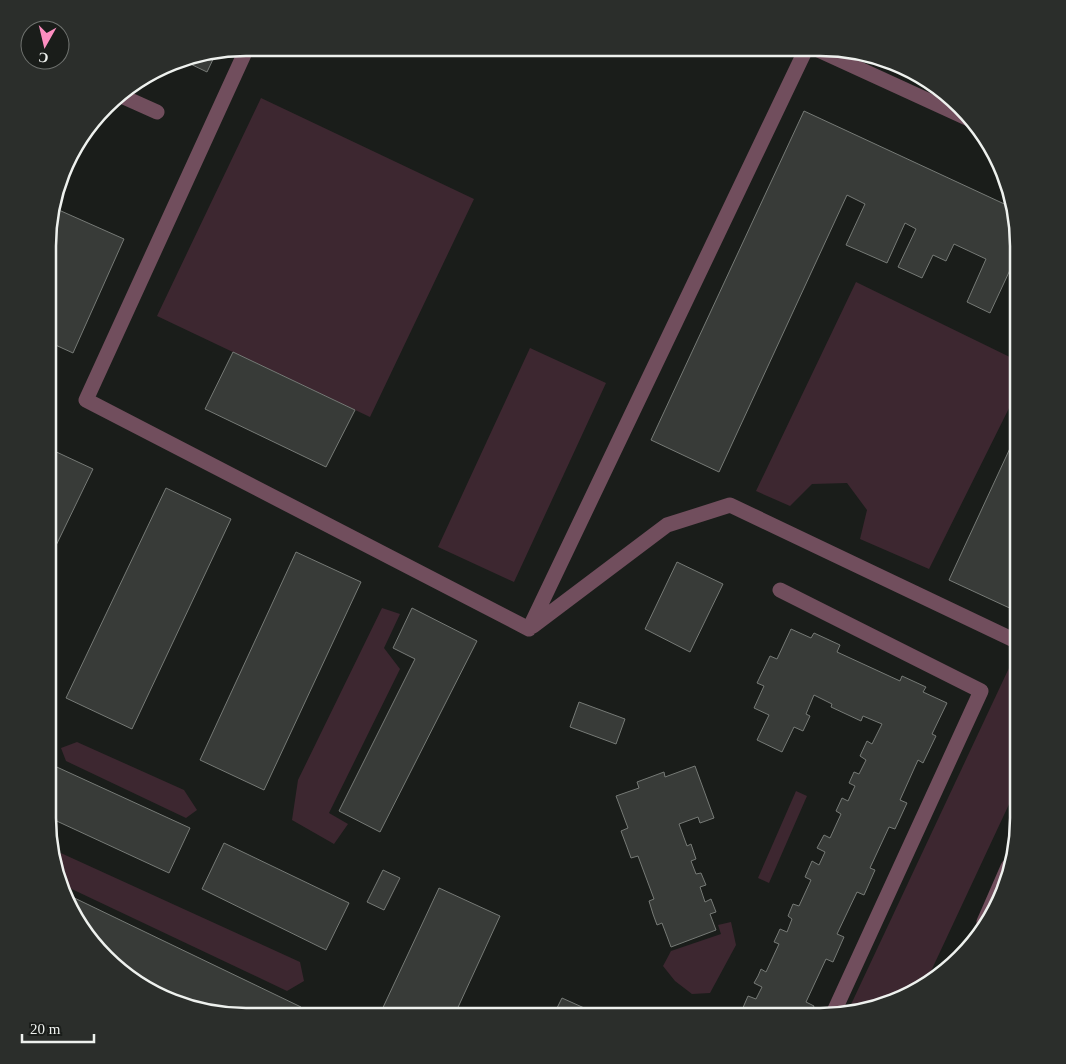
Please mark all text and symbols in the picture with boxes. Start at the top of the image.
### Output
north arrow [20,20,70,70]
text: С [37,49,49,66]
scale bar [22,1012,95,1044]
text: 20 m [30,1021,61,1037]

